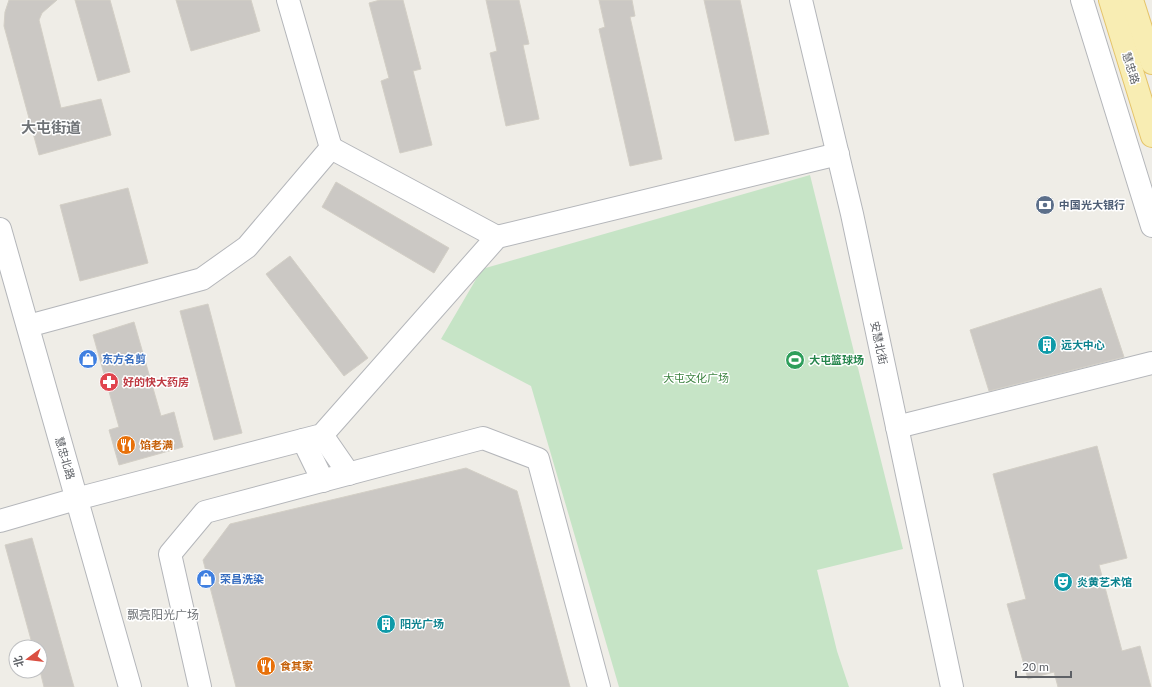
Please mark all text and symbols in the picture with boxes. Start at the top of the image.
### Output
street label: 慧忠路 [1120,50,1143,86]
district label: 大屯街道 [21,118,81,136]
bank icon: 中国光大银行 [1034,194,1056,216]
place label: 中国光大银行 [1059,198,1125,211]
street label: 安慧北街 [869,320,890,366]
building icon: 远大中心 [1036,334,1058,356]
place label: 远大中心 [1061,338,1105,351]
shop icon: 东方名剪 [77,348,99,370]
sports icon: 大屯篮球场 [784,349,806,371]
place label: 东方名剪 [102,352,146,365]
place label: 大屯篮球场 [809,353,864,366]
pharmacy icon: 好的快大药房 [98,371,120,393]
park label: 大屯文化广场 [663,371,729,384]
place label: 好的快大药房 [123,375,189,388]
restaurant icon: 馅老满 [115,434,137,456]
street label: 慧忠北路 [53,435,78,481]
place label: 馅老满 [140,438,173,451]
shop icon: 荣昌洗染 [195,568,217,590]
theatre icon: 炎黄艺术馆 [1052,571,1074,593]
place label: 荣昌洗染 [220,572,264,585]
place label: 炎黄艺术馆 [1077,575,1132,588]
district label: 飘亮阳光广场 [127,607,199,622]
building icon: 阳光广场 [375,613,397,635]
place label: 阳光广场 [400,617,444,630]
north arrow [8,639,48,679]
scale bar [1016,653,1071,679]
text: 北 [10,655,26,669]
restaurant icon: 食其家 [255,655,277,677]
place label: 食其家 [280,659,313,672]
text: 20 m [1022,659,1049,674]

